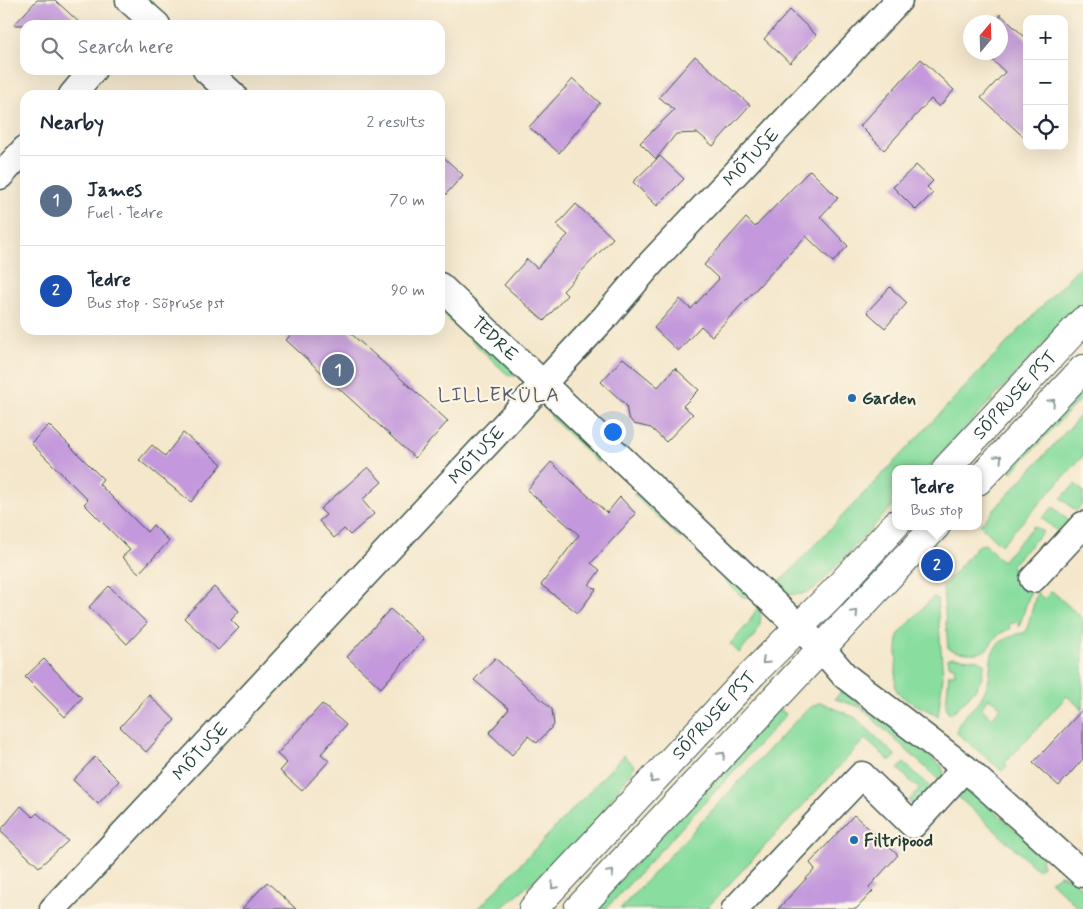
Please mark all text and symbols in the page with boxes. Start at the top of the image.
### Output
north arrow [963,15,1008,60]
map controls [1023,15,1068,150]
button: + [1023,15,1068,60]
search box [20,20,445,75]
icon: search [38,34,66,62]
text: Search here [78,35,174,60]
button: − [1023,60,1068,105]
button: locate [1023,105,1068,150]
text: Nearby [40,109,104,137]
text: 2 results [367,112,425,133]
street label: MÕTUSE [718,123,785,192]
text: James [87,178,142,203]
text: 1 [52,190,60,211]
text: 70 m [389,190,425,211]
text: Fuel · Tedre [87,203,163,224]
text: Tedre [87,268,131,293]
text: 2 [52,280,60,301]
text: 90 m [391,280,425,301]
text: Bus stop · Sõpruse pst [87,293,225,314]
street label: TEDRE [466,311,523,367]
street label: SÕPRUSE PST [968,346,1063,445]
pin: 1 [322,351,354,389]
district label: LILLEKÜLA [438,382,560,409]
place label: Garden [862,387,916,411]
marker: Garden [846,392,858,404]
one-way arrow [1046,399,1055,408]
your location [600,419,626,445]
street label: MÕTUSE [444,421,511,490]
one-way arrow [994,455,1003,464]
popup [892,465,982,530]
text: Tedre [911,475,954,500]
text: Bus stop [911,500,963,521]
pin: 2 [921,546,953,584]
one-way arrow [849,610,858,619]
one-way arrow [761,655,770,664]
street label: SÕPRUSE PST [667,666,762,766]
street label: MÕTUSE [168,717,234,786]
one-way arrow [716,751,725,760]
one-way arrow [650,774,659,783]
place label: Filtripood [864,829,933,853]
marker: Filtripood [848,834,860,846]
one-way arrow [605,870,614,879]
one-way arrow [551,881,560,890]

